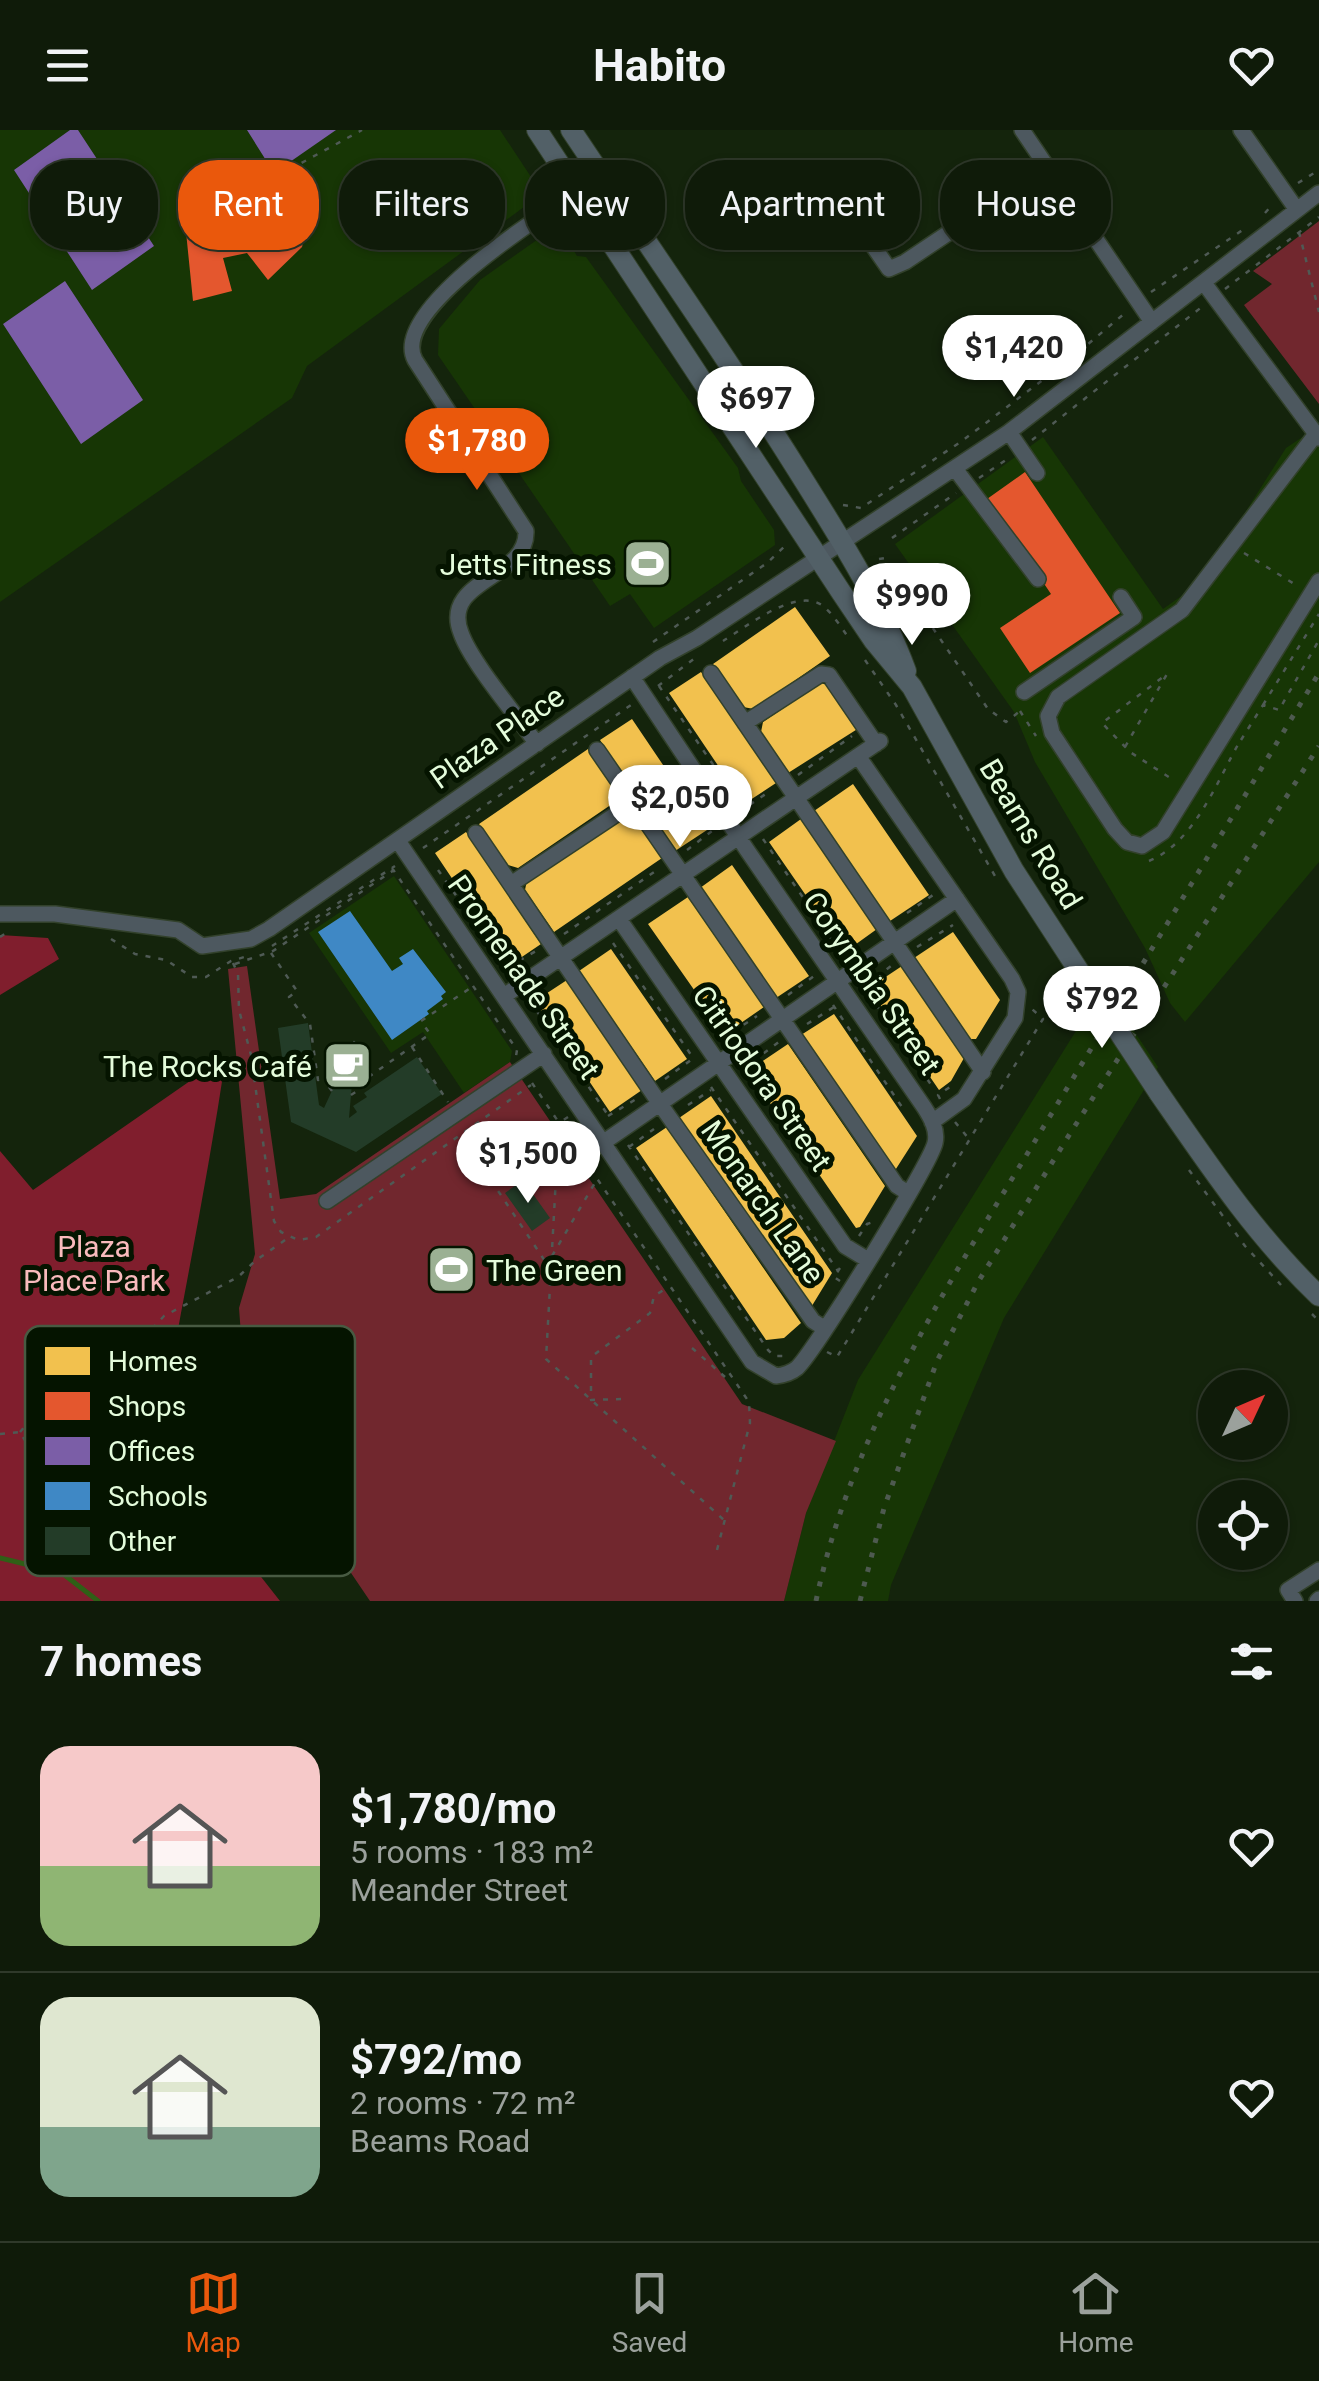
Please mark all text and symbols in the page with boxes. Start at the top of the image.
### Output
icon: menu [40,38,95,93]
icon: heart [1224,38,1279,93]
text: Habito [593,39,726,92]
chip: Buy [30,160,158,250]
chip: Rent [178,160,319,250]
chip: Filters [339,160,505,250]
chip: New [525,160,665,250]
chip: Apartment [685,160,920,250]
chip: House [940,160,1111,250]
pin: $1,420 [933,315,1095,400]
text: $1,420 [964,328,1064,366]
pin: $697 [697,366,815,451]
text: $697 [719,379,793,417]
pin: $1,780 [396,408,558,493]
text: $1,780 [427,421,527,459]
sports icon: Jetts Fitness [621,538,673,590]
place label: Jetts Fitness [440,547,612,582]
pin: $990 [853,563,971,648]
text: $990 [875,576,949,614]
street label: Plaza Place [423,678,571,796]
street label: Beams Road [972,753,1090,915]
pin: $2,050 [599,765,761,850]
text: $2,050 [630,778,730,816]
street label: Promenade Street [441,868,607,1086]
street label: Corymbia Street [796,885,948,1081]
pin: $792 [1043,966,1161,1051]
street label: Citriodora Street [685,979,839,1177]
text: $792 [1065,979,1139,1017]
cafe icon: The Rocks Café [321,1040,373,1092]
place label: The Rocks Café [103,1049,312,1084]
street label: Monarch Lane [694,1114,832,1290]
pin: $1,500 [447,1121,609,1206]
text: $1,500 [478,1134,578,1172]
park label: Plaza Place Park [23,1229,166,1298]
sports icon: The Green [425,1244,477,1296]
place label: The Green [486,1253,622,1288]
legend [25,1326,355,1576]
text: Homes [108,1345,198,1378]
north arrow [1198,1370,1288,1460]
map controls [1198,1370,1288,1570]
text: Shops [108,1390,186,1423]
text: Offices [108,1435,195,1468]
text: Schools [108,1480,208,1513]
button: locate [1198,1480,1288,1570]
text: Other [108,1525,177,1558]
icon: filters [1224,1634,1279,1689]
text: 7 homes [40,1637,202,1686]
text: $1,780/mo [350,1784,557,1833]
icon: home [120,1786,240,1906]
icon: heart [1224,1819,1279,1874]
text: 5 rooms · 183 m² [350,1833,593,1871]
text: Meander Street [350,1871,568,1909]
text: $792/mo [350,2035,522,2084]
icon: home [120,2037,240,2157]
icon: heart [1224,2070,1279,2125]
text: 2 rooms · 72 m² [350,2084,575,2122]
text: Beams Road [350,2122,530,2160]
tab: Map [185,2266,241,2359]
tab: Saved [612,2266,687,2359]
tab: Home [1058,2266,1134,2359]

